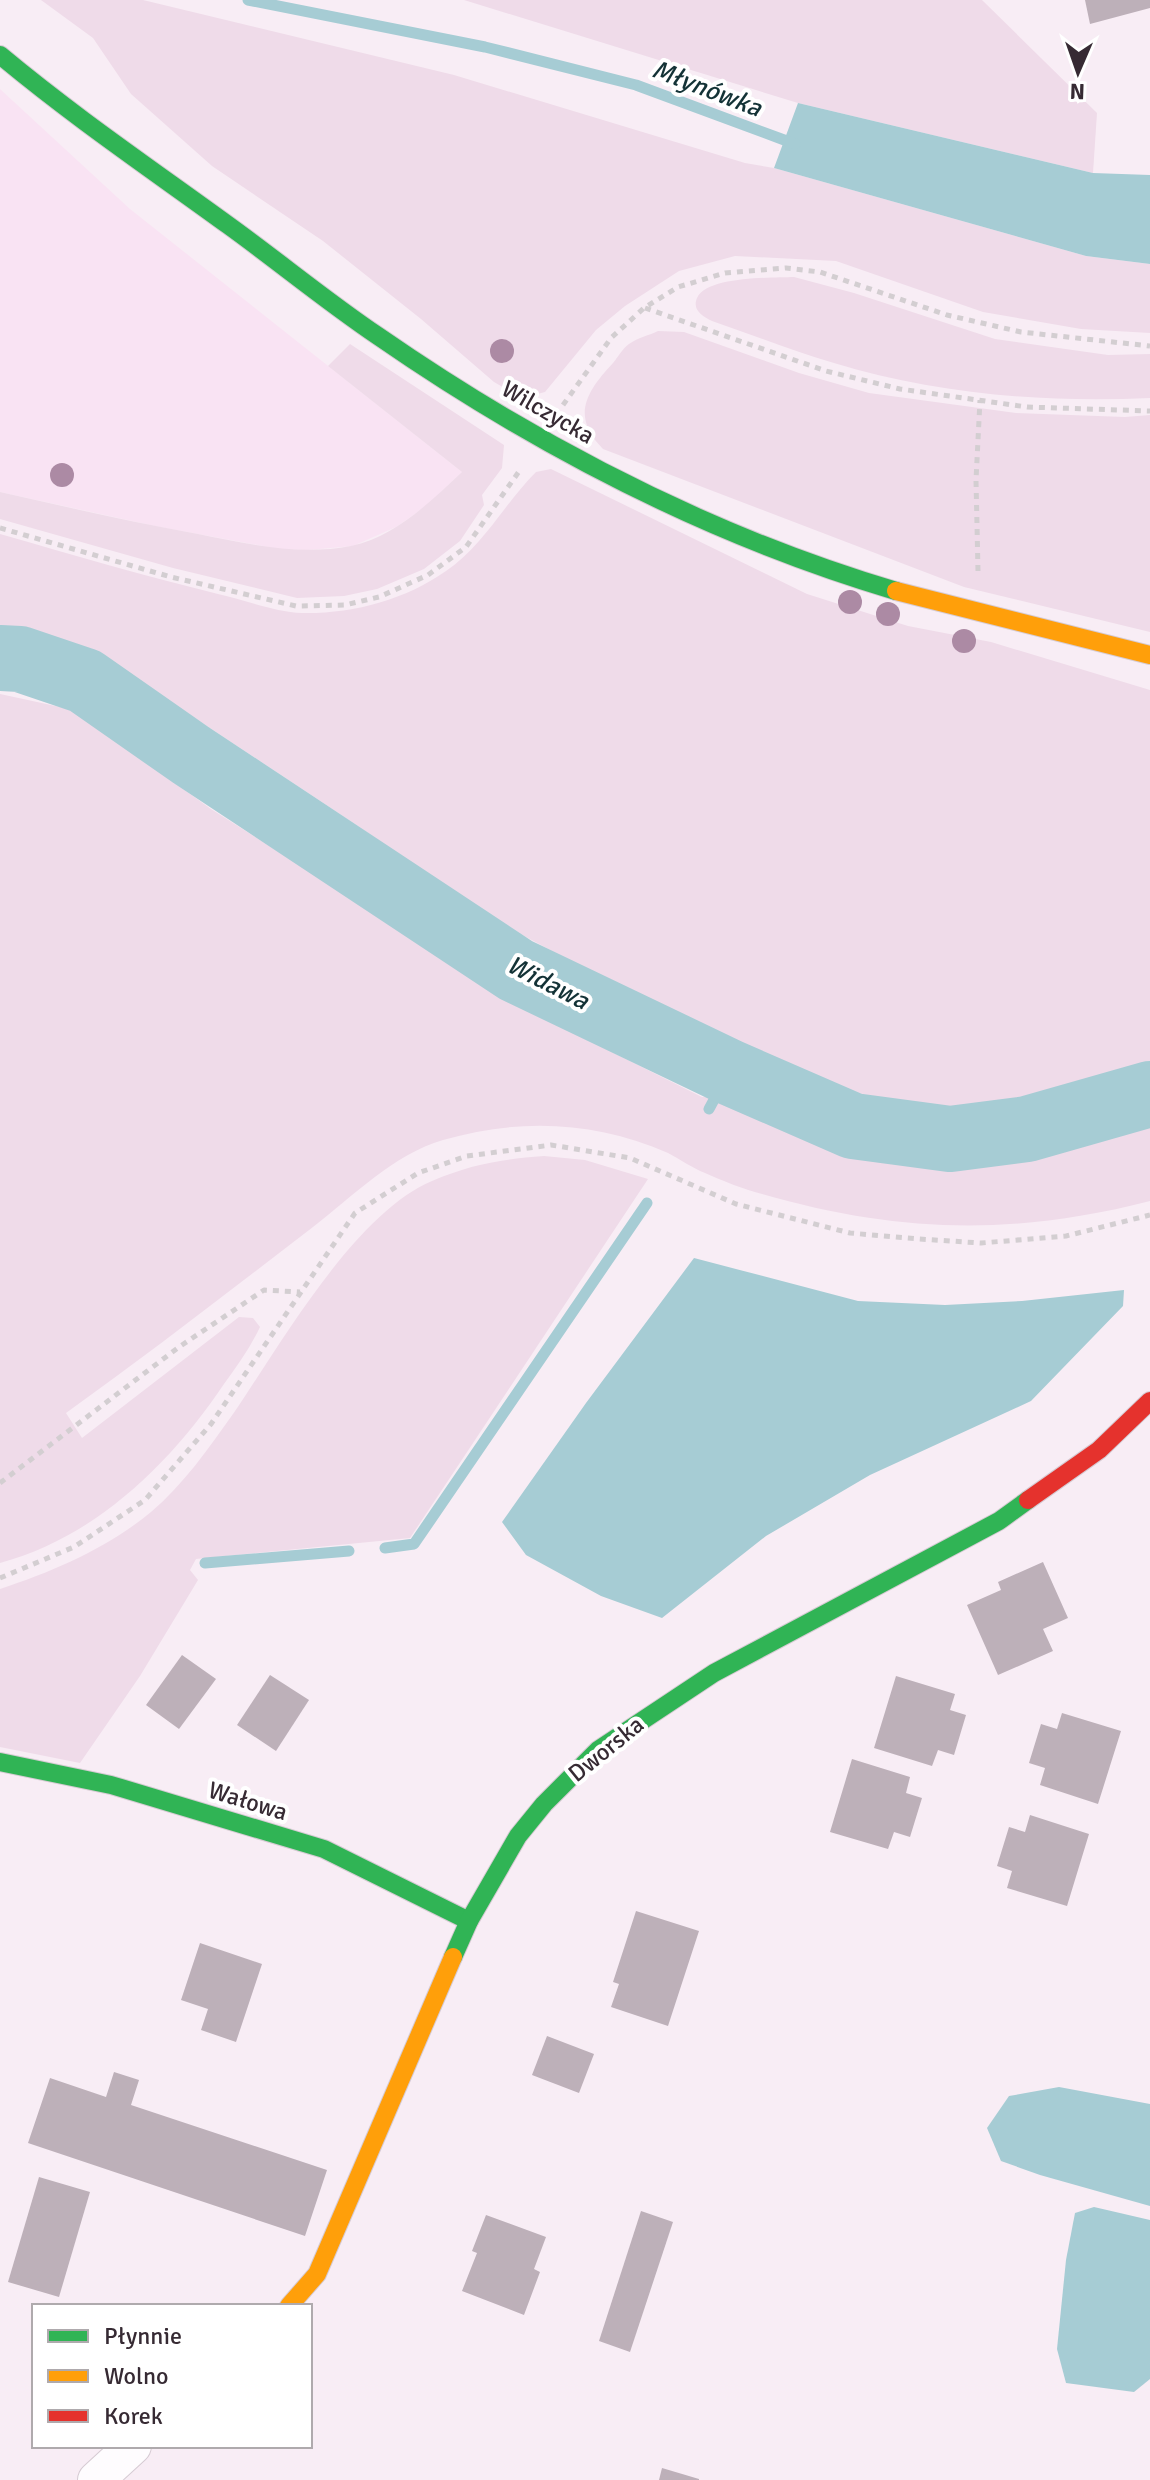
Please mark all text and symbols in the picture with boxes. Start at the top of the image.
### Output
north arrow [1038,32,1118,112]
water label: Młynówka [647,53,767,125]
text: N [1069,78,1085,105]
street label: Wilczycka [496,373,600,451]
water label: Widawa [501,949,595,1017]
street label: Dworska [562,1709,650,1789]
street label: Wałowa [205,1775,291,1827]
legend [32,2304,312,2448]
text: Płynnie [104,2321,182,2351]
text: Wolno [104,2361,169,2391]
text: Korek [104,2401,163,2431]

